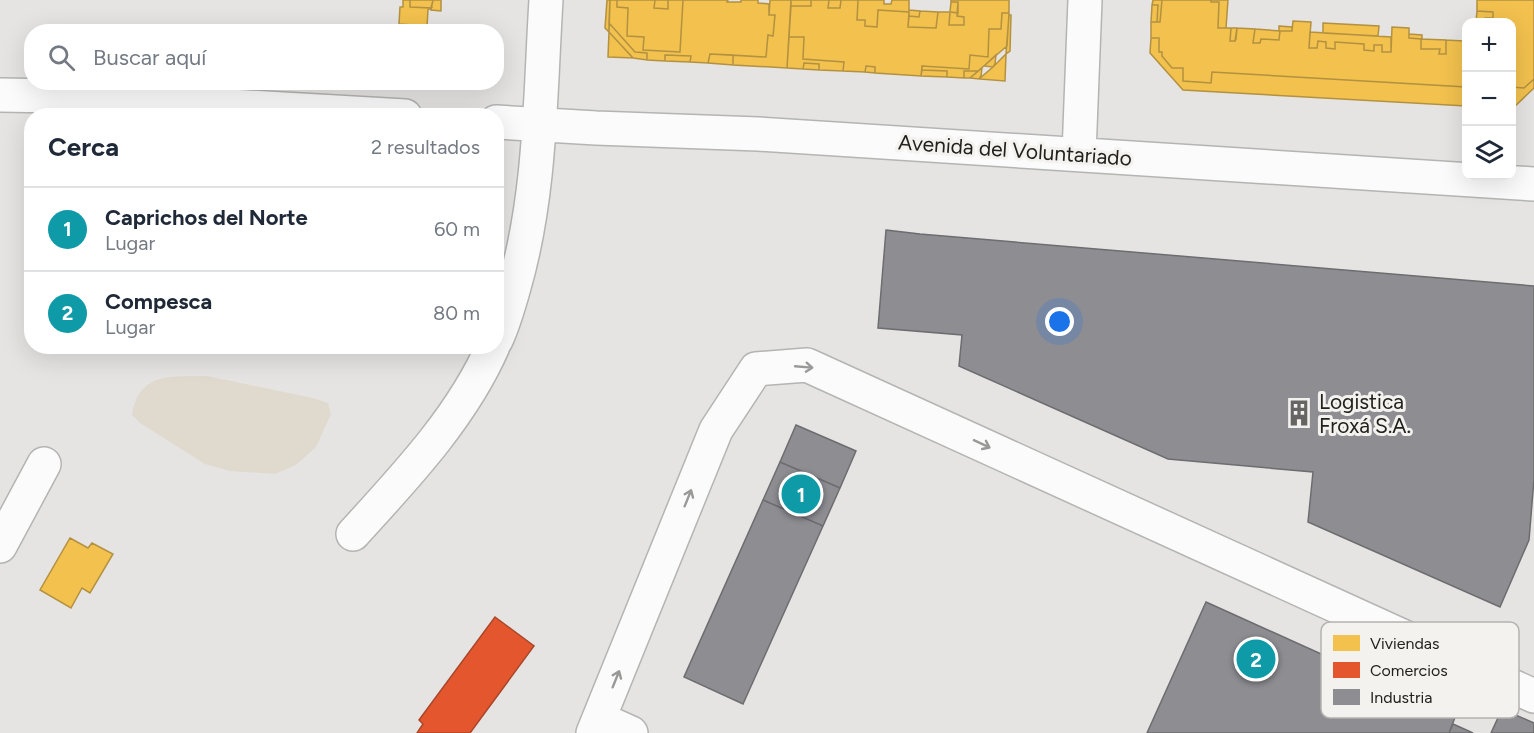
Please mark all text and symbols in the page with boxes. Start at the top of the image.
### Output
map controls [1462,18,1516,180]
button: + [1462,18,1516,72]
search box [24,24,504,90]
icon: search [45,41,78,74]
text: Buscar aquí [93,44,206,71]
button: − [1462,72,1516,126]
button: layers [1462,126,1516,180]
street label: Avenida del Voluntariado [897,129,1133,171]
text: Cerca [48,131,119,163]
text: 2 resultados [371,135,480,159]
text: Caprichos del Norte [105,204,308,231]
text: 1 [63,217,72,241]
text: 60 m [434,217,480,241]
text: Lugar [105,231,155,255]
text: Compesca [105,288,212,315]
text: 2 [62,301,73,325]
text: 80 m [433,301,480,325]
your location [1045,307,1074,336]
text: Lugar [105,315,155,339]
one-way arrow [794,362,813,373]
place label: Logistica Froxá S.A. [1319,389,1411,438]
building icon: Logistica Froxá S.A. [1284,398,1314,428]
one-way arrow [973,440,991,451]
pin: 1 [782,472,820,516]
one-way arrow [684,489,695,508]
legend [1321,622,1519,718]
text: Viviendas [1370,634,1440,653]
pin: 2 [1236,636,1276,682]
text: Comercios [1370,661,1448,680]
one-way arrow [611,670,622,689]
text: Industria [1370,688,1432,707]

